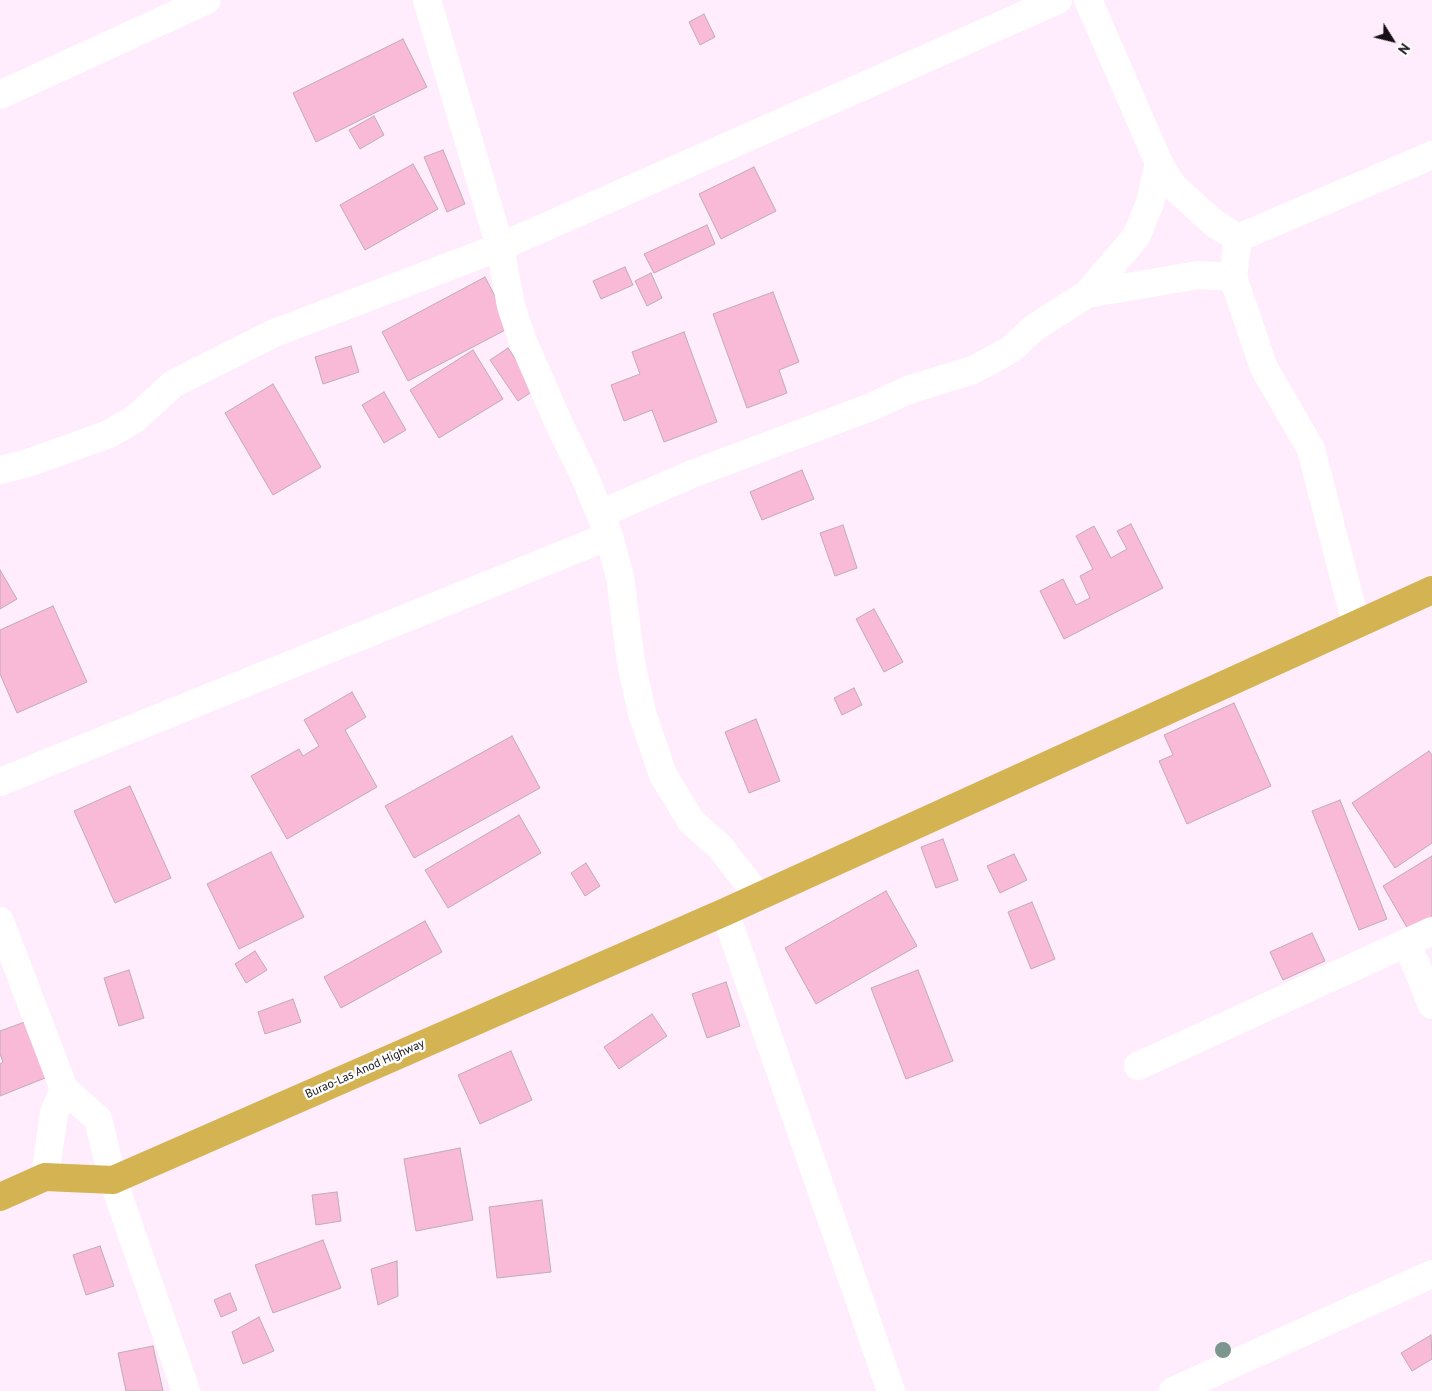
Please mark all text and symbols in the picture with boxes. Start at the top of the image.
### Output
north arrow [1367,15,1417,65]
text: N [1394,40,1414,58]
street label: Burao-Las Anod Highway [303,1036,427,1102]

